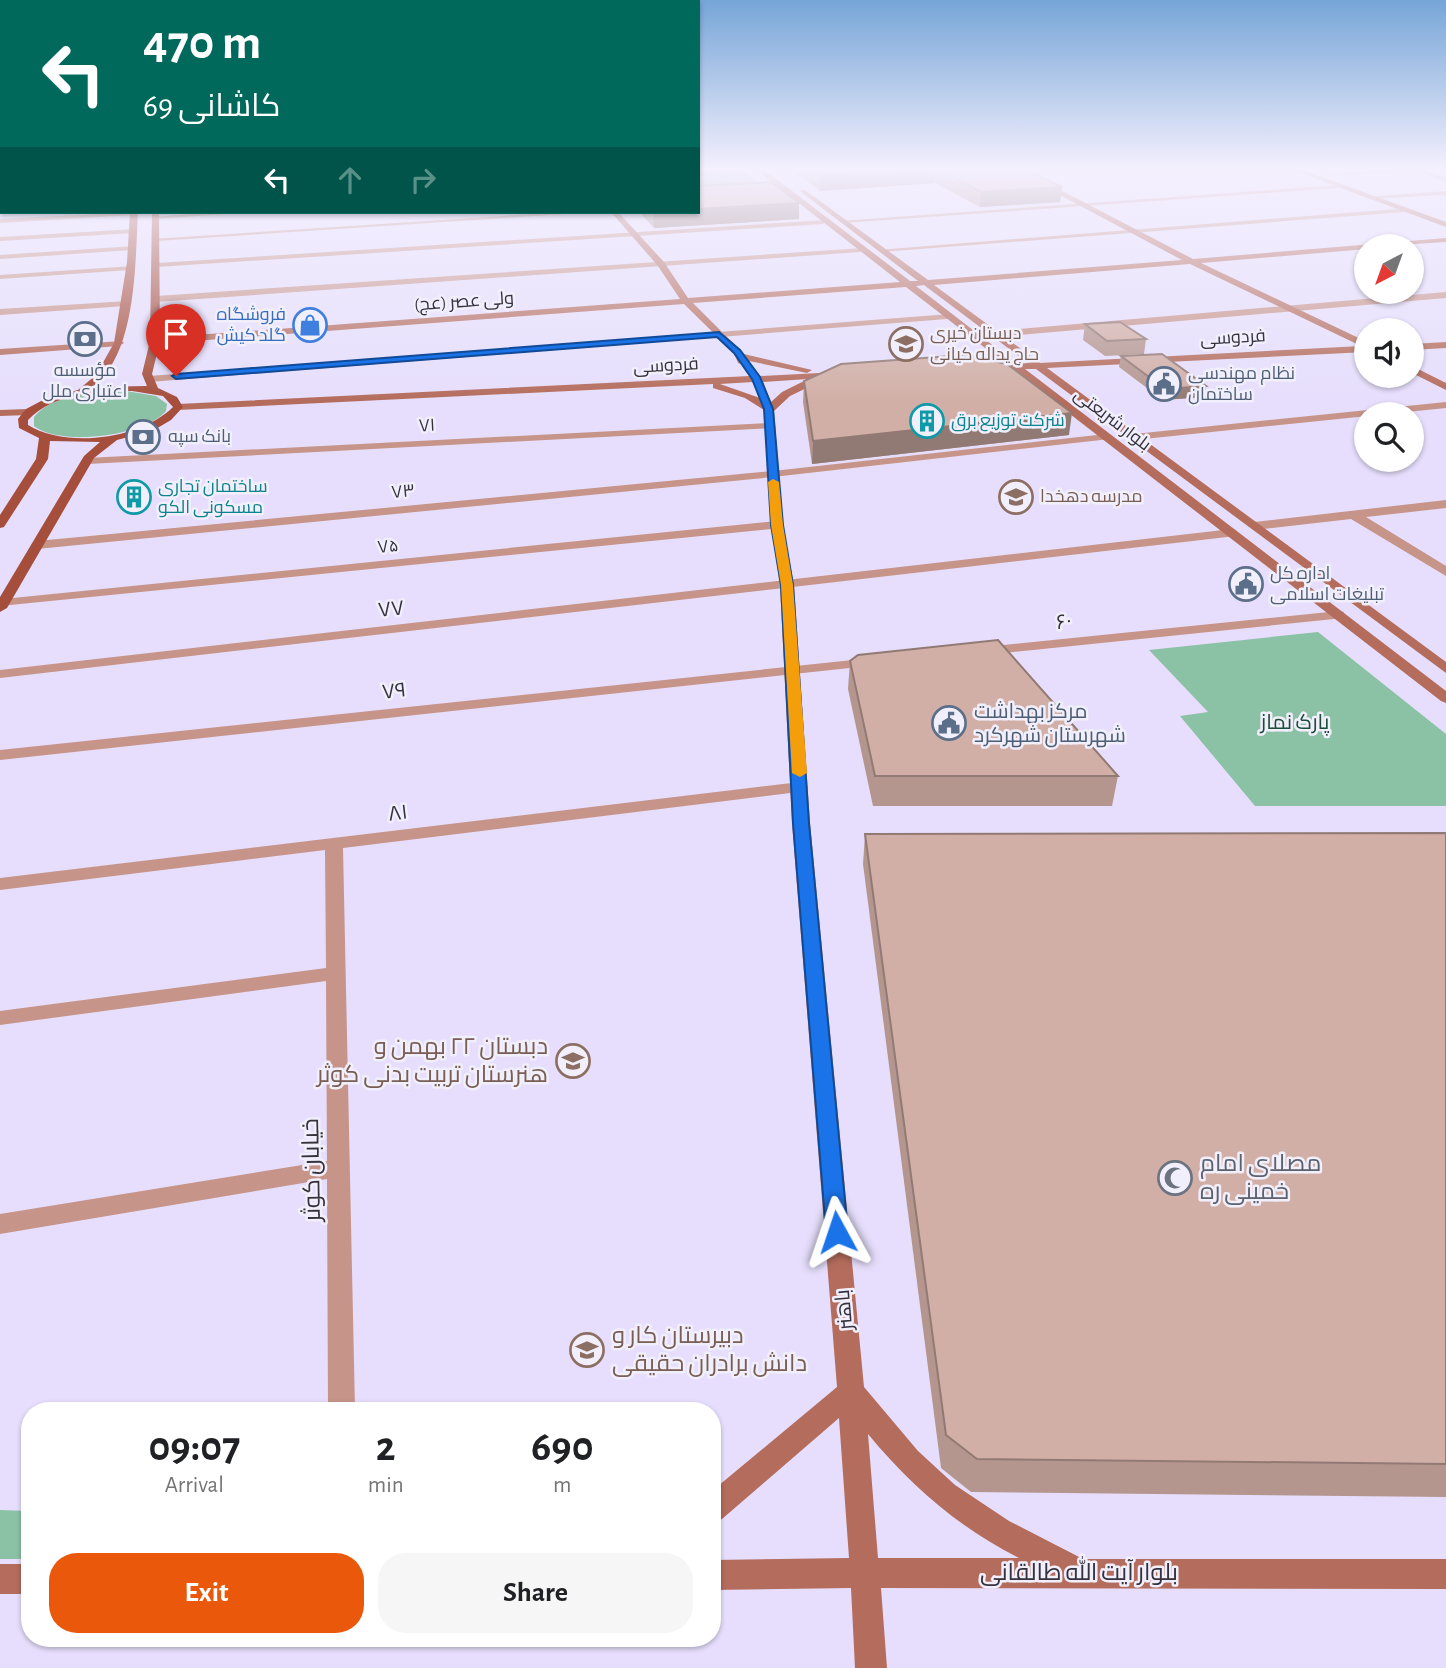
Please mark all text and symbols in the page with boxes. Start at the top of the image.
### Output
text: 470 m [143,19,261,68]
icon: left [28,28,119,119]
text: کاشانی 69 [143,90,281,122]
icon: left [258,161,296,199]
icon: ahead [331,161,369,199]
icon: right [404,161,442,199]
north arrow [1354,234,1424,304]
map controls [1354,234,1424,472]
street label: ولی عصر (عج) [413,290,515,316]
pin [146,304,206,376]
place label: فروشگاه گلد کیش [216,305,286,346]
shop icon: فروشگاه گلد کیش [291,306,329,344]
icon: arrive [157,315,195,353]
button: sound [1354,318,1424,388]
bank icon: مؤسسه اعتباری ملل [66,320,104,358]
school or university icon: دبستان خیری حاج یداله کیانی [887,325,925,363]
place label: دبستان خیری حاج یداله کیانی [930,325,1039,366]
street label: فردوسی [1200,327,1266,350]
street label: فردوسی [633,355,699,378]
place label: مؤسسه اعتباری ملل [43,362,127,402]
public building icon: نظام مهندسی ساختمان [1145,365,1183,403]
place label: نظام مهندسی ساختمان [1188,365,1295,405]
street label: بلوار شریعتی [1070,385,1154,455]
building icon: شرکت توزیع برق [908,402,946,440]
button: search [1354,402,1424,472]
place label: شرکت توزیع برق [951,411,1065,432]
street label: ۷۱ [418,417,436,435]
bank icon: بانک سپه [124,418,162,456]
place label: بانک سپه [168,428,231,447]
building icon: ساختمان تجاری مسکونی الکو [115,478,153,516]
place label: ساختمان تجاری مسکونی الکو [158,478,268,518]
school or university icon: مدرسه دهخدا [997,478,1035,516]
street label: ۷۳ [391,482,415,502]
place label: مدرسه دهخدا [1040,488,1143,507]
street label: ۷۵ [377,537,399,557]
public building icon: اداره کل تبلیغات اسلامی [1227,565,1265,603]
place label: اداره کل تبلیغات اسلامی [1270,565,1384,605]
street label: ۷۷ [377,597,405,621]
street label: ۶۰ [1055,611,1073,633]
street label: ۷۹ [381,679,407,703]
place label: مرکز بهداشت شهرستان شهرکرد [974,701,1126,748]
public building icon: مرکز بهداشت شهرستان شهرکرد [930,704,968,742]
park label: پارک نماز [1260,712,1330,736]
street label: ۸۱ [387,801,409,825]
place label: دبستان ۲۲ بهمن و هنرستان تربیت بدنی کوثر [315,1035,548,1088]
school or university icon: دبستان ۲۲ بهمن و هنرستان تربیت بدنی کوثر [554,1042,592,1080]
street label: خیابان کوثر [298,1118,326,1224]
place label: مصلای امام خمینی ره [1200,1152,1321,1205]
mosque icon: مصلای امام خمینی ره [1156,1159,1194,1197]
position arrow [800,1195,874,1269]
street label: باهنر [832,1289,857,1332]
place label: دبیرستان کار و دانش برادران حقیقی [612,1324,807,1377]
school or university icon: دبیرستان کار و دانش برادران حقیقی [568,1331,606,1369]
text: 09:07 [148,1426,240,1468]
text: 2 [376,1426,396,1468]
text: 690 [531,1426,594,1468]
text: Arrival [165,1474,224,1497]
text: min [368,1474,404,1497]
text: m [553,1474,572,1497]
button: Exit [49,1553,364,1633]
button: Share [378,1553,693,1633]
street label: بلوار آیت الله طالقانی [980,1556,1178,1586]

